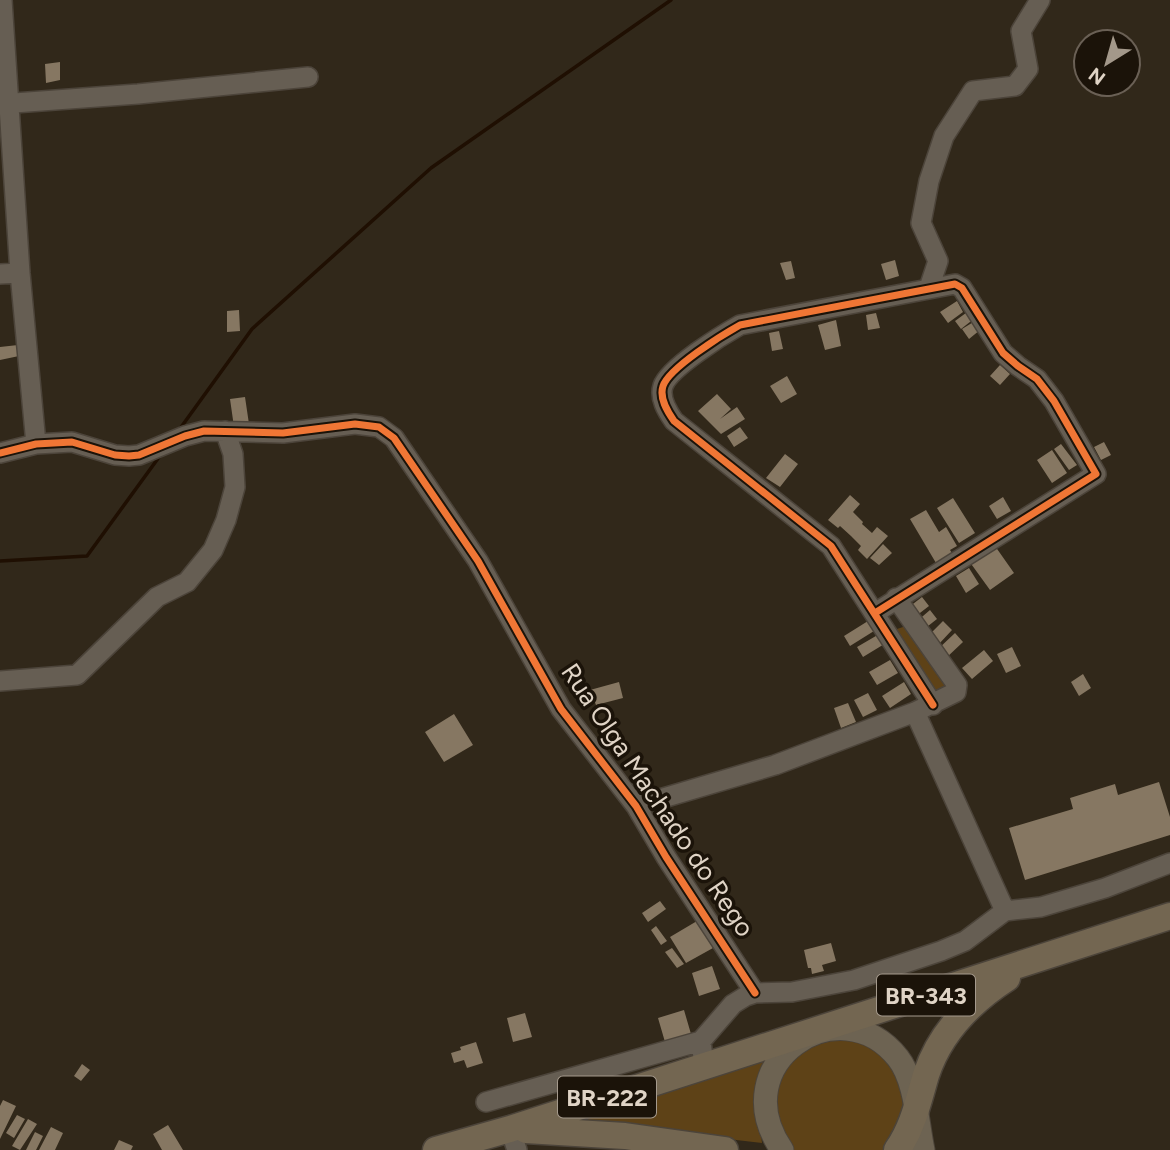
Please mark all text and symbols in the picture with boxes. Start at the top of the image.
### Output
north arrow [1072,28,1142,98]
text: N [1084,63,1110,90]
street label: Rua Olga Machado do Rego [555,657,761,943]
road number: BR-343 [877,974,975,1015]
road number: BR-222 [558,1077,656,1118]

